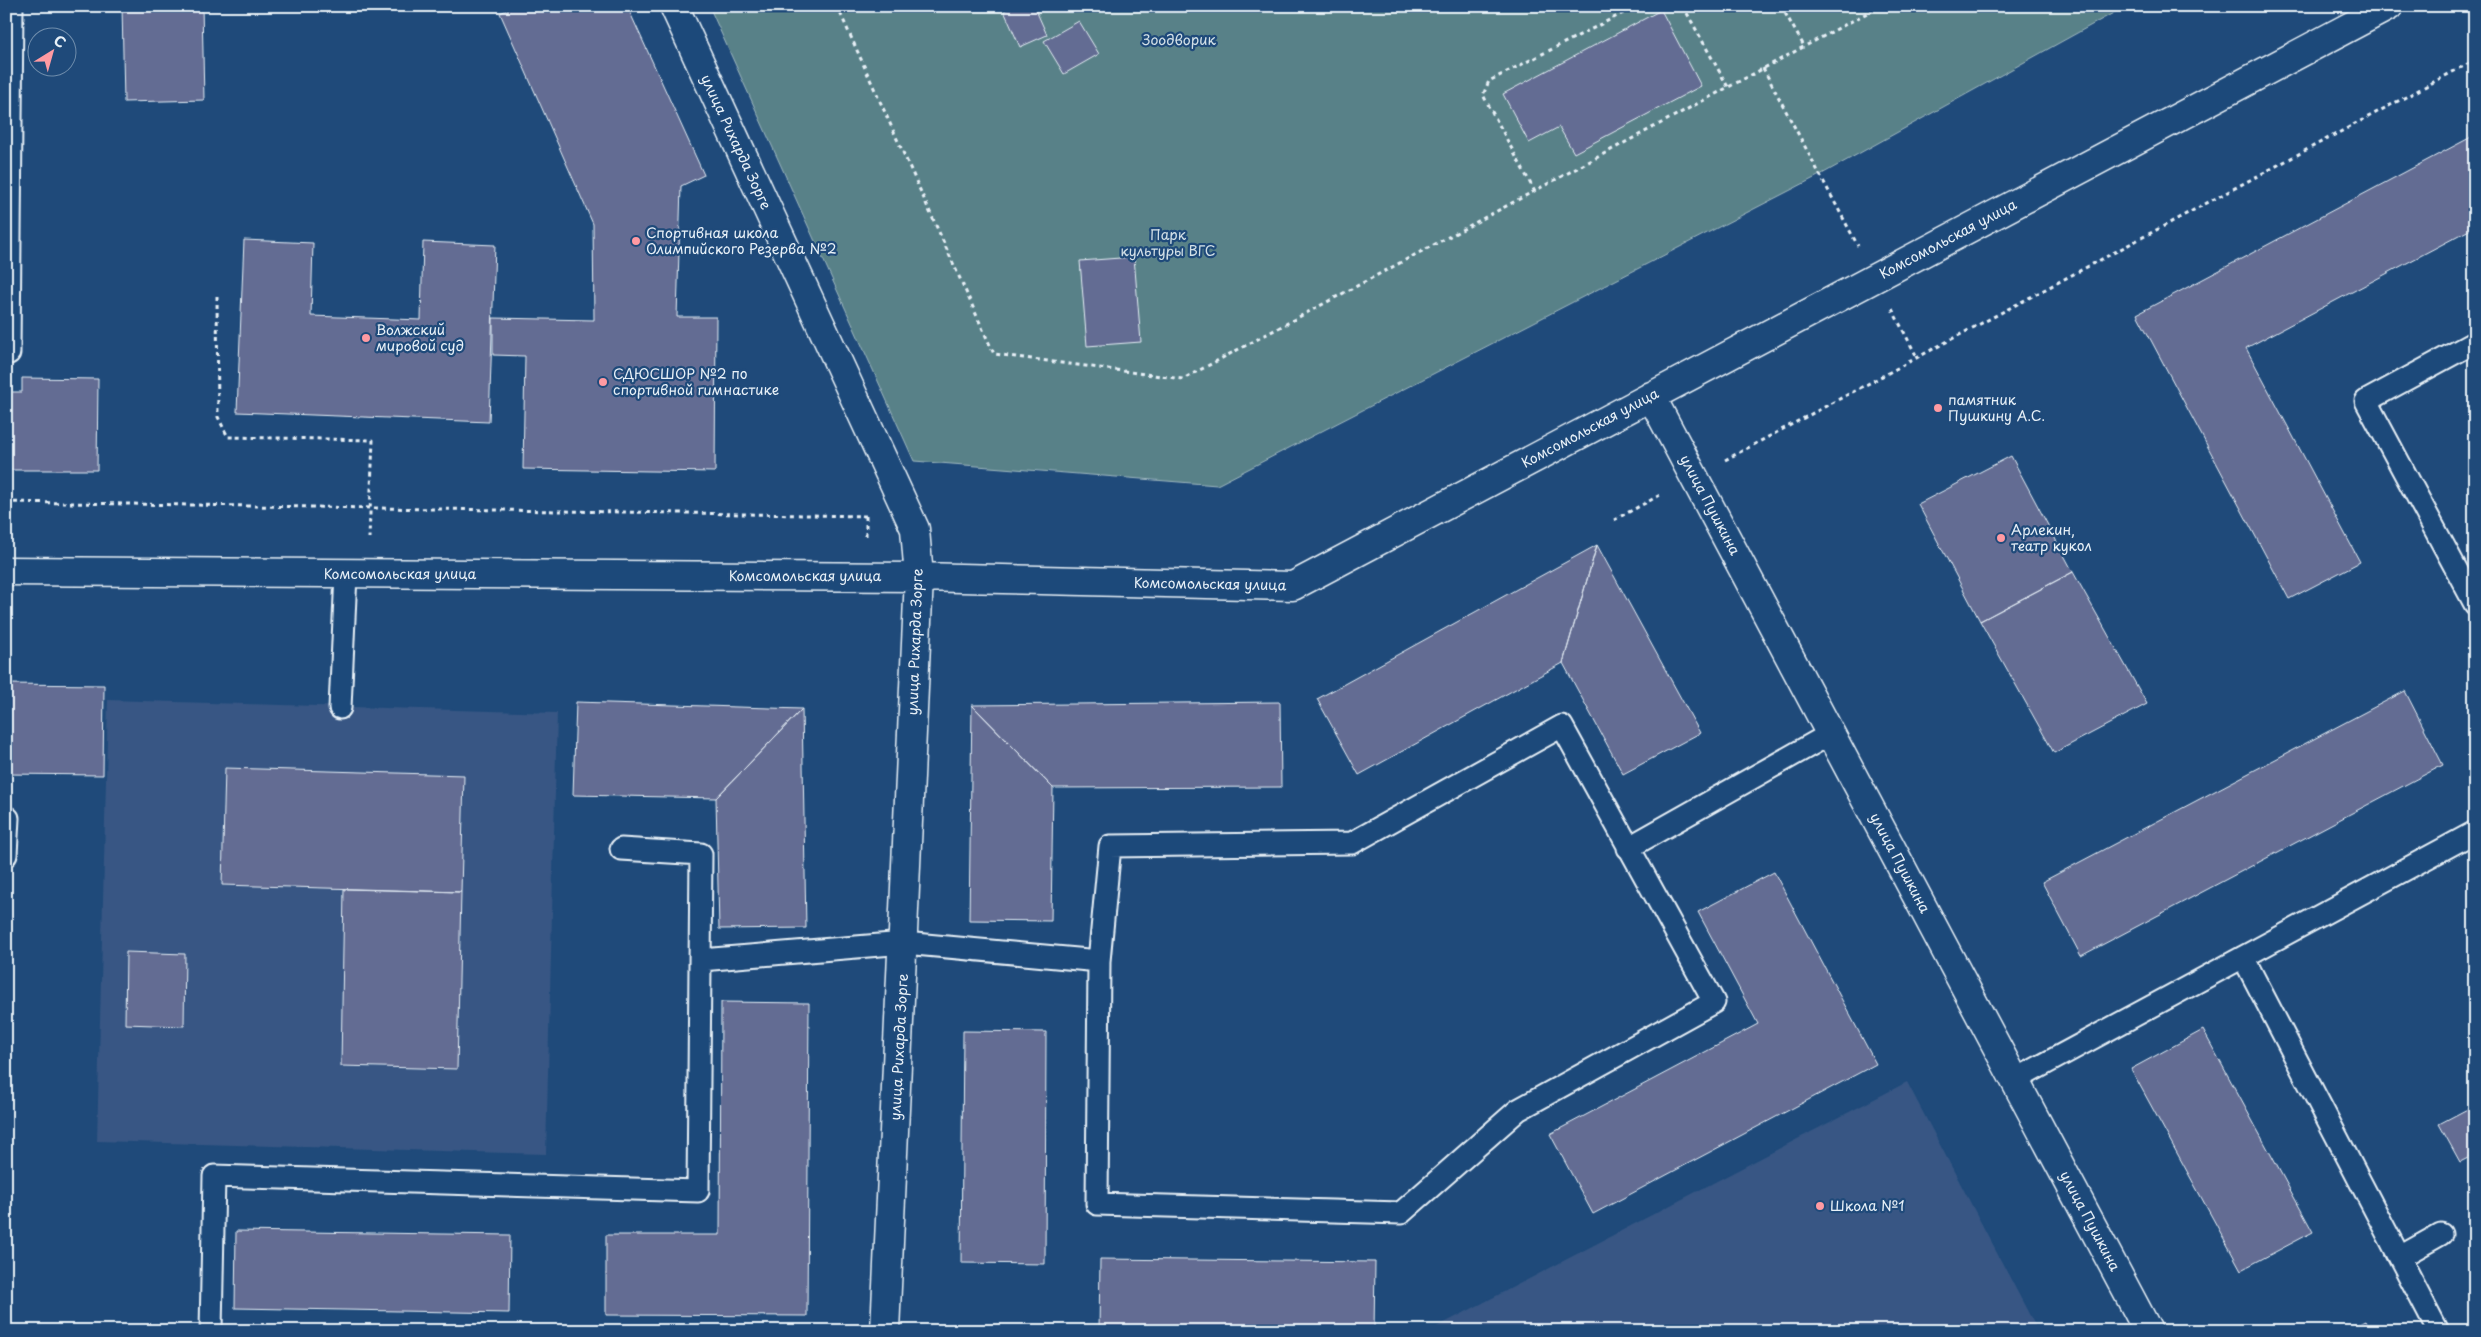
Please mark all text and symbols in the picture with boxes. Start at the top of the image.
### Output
north arrow [28,28,78,78]
park label: Зоодворик [1141,29,1216,50]
text: С [50,30,71,53]
street label: улица Рихарда Зорге [696,71,777,213]
street label: Комсомольская улица [1875,193,2020,284]
place label: Спортивная школа Олимпийского Резерва №2 [646,222,837,259]
park label: Парк культуры ВГС [1120,224,1216,261]
marker: Спортивная школа Олимпийского Резерва №2 [630,235,642,247]
place label: Волжский мировой суд [376,319,464,356]
marker: Волжский мировой суд [360,332,372,344]
place label: СДЮСШОР №2 по спортивной гимнастике [613,363,779,400]
marker: СДЮСШОР №2 по спортивной гимнастике [597,376,609,388]
street label: Комсомольская улица [1517,382,1662,473]
place label: памятник Пушкину А.С. [1948,389,2045,426]
marker: памятник Пушкину А.С. [1932,402,1944,414]
street label: улица Пушкина [1675,451,1746,559]
place label: Арлекин, театр кукол [2011,519,2092,556]
marker: Арлекин, театр кукол [1995,532,2007,544]
street label: Комсомольская улица [324,563,476,584]
street label: Комсомольская улица [729,565,881,586]
street label: улица Рихарда Зорге [901,568,928,716]
street label: Комсомольская улица [1134,572,1287,595]
street label: улица Пушкина [1865,809,1936,917]
street label: улица Рихарда Зорге [884,973,913,1121]
street label: улица Пушкина [2055,1167,2126,1275]
place label: Школа №1 [1830,1195,1905,1216]
marker: Школа №1 [1814,1200,1826,1212]

